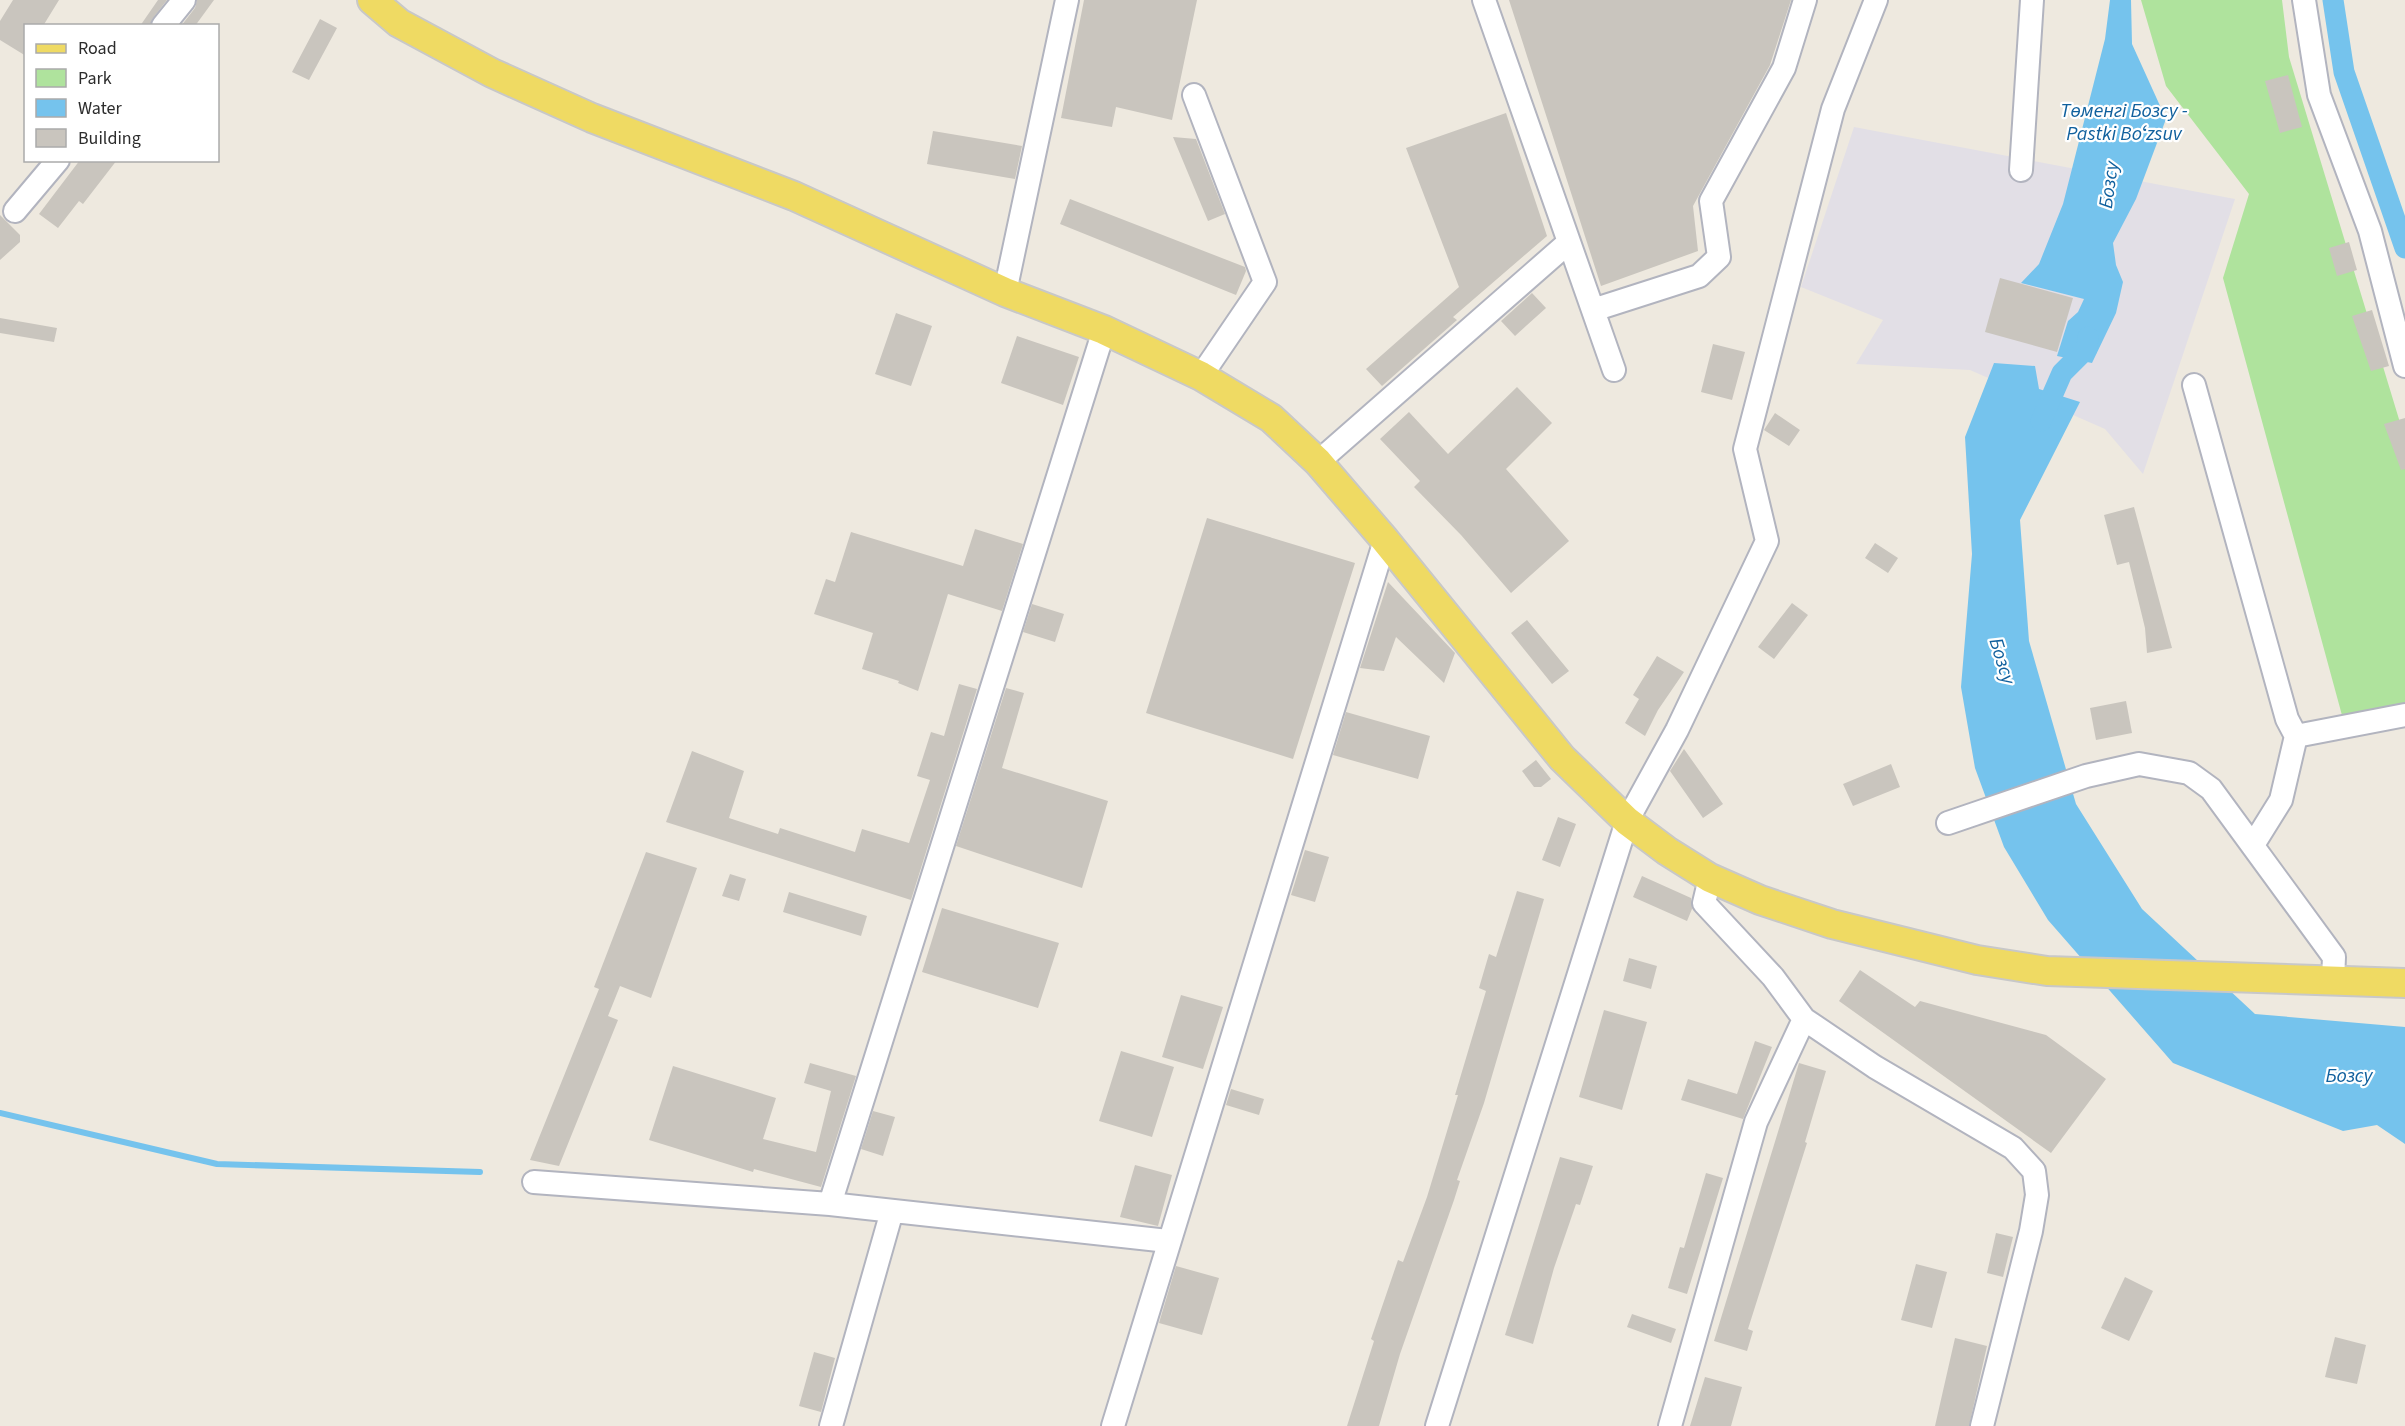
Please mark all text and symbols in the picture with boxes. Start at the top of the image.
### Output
legend [24,24,219,162]
text: Road [78,36,117,61]
text: Park [78,66,112,91]
text: Water [78,96,122,121]
water label: Төменгі Бозсу - Pastki Boʻzsuv [2060,97,2188,148]
text: Building [78,126,141,151]
water label: Бозсу [2092,159,2126,210]
water label: Бозсу [1982,634,2023,689]
water label: Бозсу [2325,1062,2374,1090]

